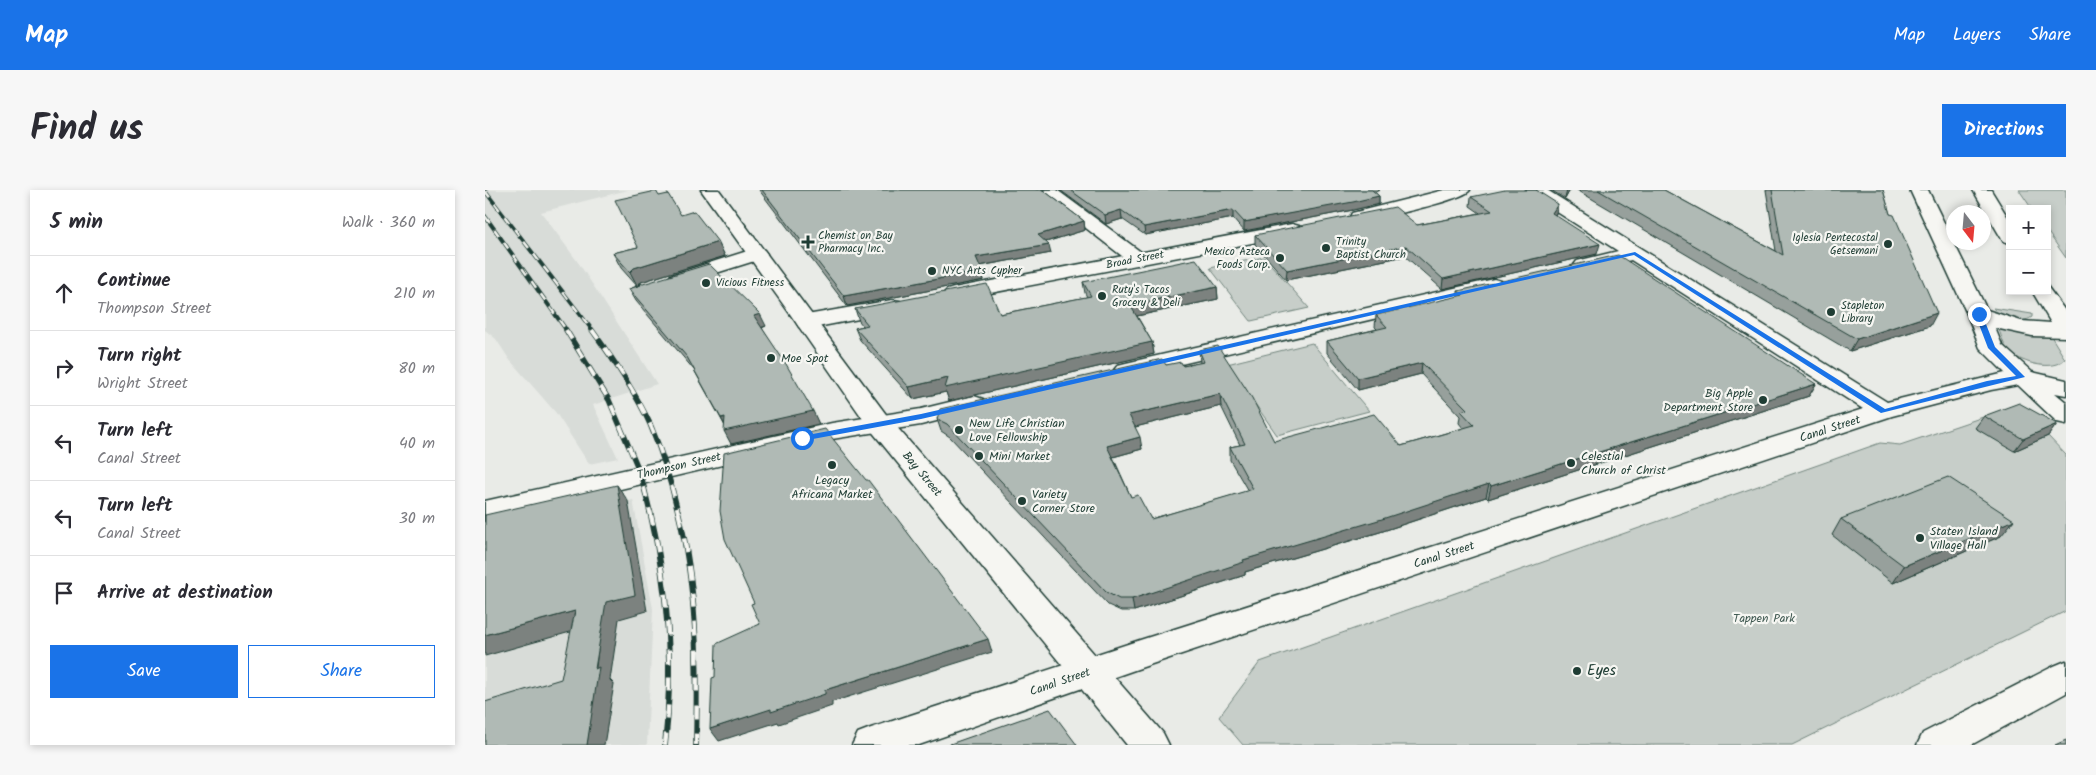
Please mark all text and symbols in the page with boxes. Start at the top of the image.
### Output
text: Map [25,16,68,55]
text: Map [1894,21,1925,50]
text: Layers [1953,21,2001,50]
text: Share [2029,21,2071,50]
text: Find us [30,102,143,158]
button: Directions [1942,104,2066,157]
north arrow [1946,205,1991,250]
map controls [2006,205,2051,295]
button: + [2006,205,2051,250]
text: 5 min [50,206,103,239]
text: Walk · 360 m [342,210,435,235]
place label: Chemist on Bay Pharmacy Inc. [818,227,894,258]
place label: Iglesia Pentecostal Getsemani [1792,229,1878,260]
place label: Trinity Baptist Church [1336,233,1406,264]
marker: Chemist on Bay Pharmacy Inc. [802,236,814,248]
marker: Iglesia Pentecostal Getsemani [1882,238,1894,250]
marker: Trinity Baptist Church [1320,242,1332,254]
place label: Mexico Azteca Foods Corp. [1204,243,1270,274]
street label: Broad Street [1105,245,1166,274]
button: − [2006,250,2051,295]
marker: Mexico Azteca Foods Corp. [1274,252,1286,264]
place label: NYC Arts Cypher [942,262,1023,280]
marker: NYC Arts Cypher [926,265,938,277]
text: Continue [97,266,170,296]
place label: Vicious Fitness [716,274,784,292]
marker: Vicious Fitness [700,277,712,289]
icon: ahead [50,279,78,307]
text: 210 m [394,281,435,306]
place label: Ruty's Tacos Grocery & Deli [1112,281,1180,312]
marker: Ruty's Tacos Grocery & Deli [1096,290,1108,302]
text: Thompson Street [97,296,211,321]
place label: Stapleton Library [1841,297,1884,328]
route end [1968,303,1991,326]
marker: Stapleton Library [1825,306,1837,318]
text: Turn right [97,341,182,371]
place label: Moe Spot [781,349,829,368]
marker: Moe Spot [765,352,777,364]
icon: right [50,354,78,382]
text: 80 m [398,356,435,381]
text: Wright Street [97,371,188,396]
place label: Big Apple Department Store [1663,384,1754,417]
marker: Big Apple Department Store [1757,394,1769,406]
street label: Canal Street [1797,410,1863,448]
place label: New Life Christian Love Fellowship [969,414,1065,447]
text: Turn left [97,416,172,446]
marker: New Life Christian Love Fellowship [953,424,965,436]
route start [791,427,814,450]
icon: left [50,429,78,457]
text: 40 m [399,431,435,456]
text: Canal Street [97,446,181,471]
street label: Thompson Street [635,447,723,485]
street label: Bay Street [897,447,947,501]
place label: Mini Market [989,447,1050,466]
place label: Celestial Church of Christ [1581,447,1666,480]
marker: Mini Market [973,450,985,462]
marker: Celestial Church of Christ [1565,457,1577,469]
marker: Legacy Africana Market [826,459,838,471]
place label: Legacy Africana Market [791,471,873,504]
place label: Variety Corner Store [1032,485,1096,518]
text: Turn left [97,491,172,521]
marker: Variety Corner Store [1016,495,1028,507]
icon: left [50,504,78,532]
text: 30 m [399,506,435,531]
text: Canal Street [97,521,181,546]
place label: Staten Island Village Hall [1930,522,1999,555]
marker: Staten Island Village Hall [1914,532,1926,544]
street label: Canal Street [1411,536,1477,574]
text: Arrive at destination [97,578,273,608]
icon: arrive [50,579,78,607]
park label: Tappen Park [1733,609,1795,628]
button: Save [50,645,238,698]
button: Share [248,645,435,698]
place label: Eyes [1587,659,1617,683]
street label: Canal Street [1027,663,1093,701]
marker: Eyes [1571,665,1583,677]

